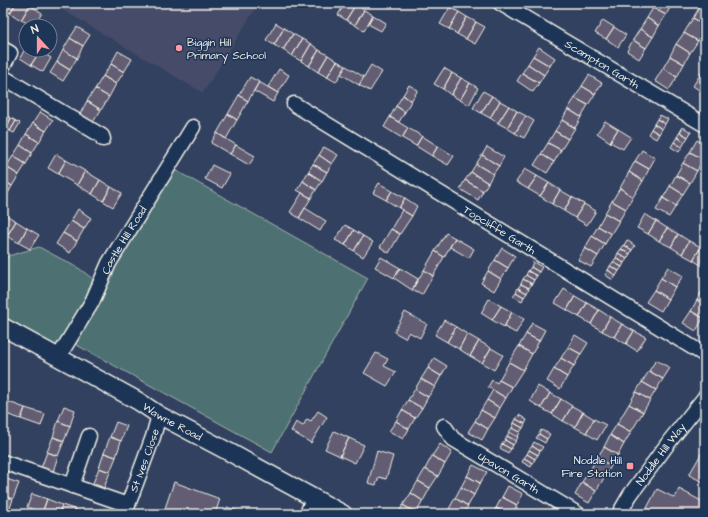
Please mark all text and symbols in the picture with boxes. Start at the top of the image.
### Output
north arrow [18,18,58,58]
text: N [29,21,41,37]
place label: Biggin Hill Primary School [187,35,266,64]
street label: Scampton Garth [562,36,642,93]
marker: Biggin Hill Primary School [174,43,184,53]
street label: Topcliffe Garth [460,202,539,258]
street label: Castle Hill Road [98,203,151,277]
street label: Wawne Road [139,399,205,445]
street label: Noddle Hill Way [632,420,690,489]
street label: St Ives Close [126,427,163,494]
street label: Upavon Garth [475,449,543,497]
place label: Noddle Hill Fire Station [561,453,622,481]
marker: Noddle Hill Fire Station [625,461,635,471]

